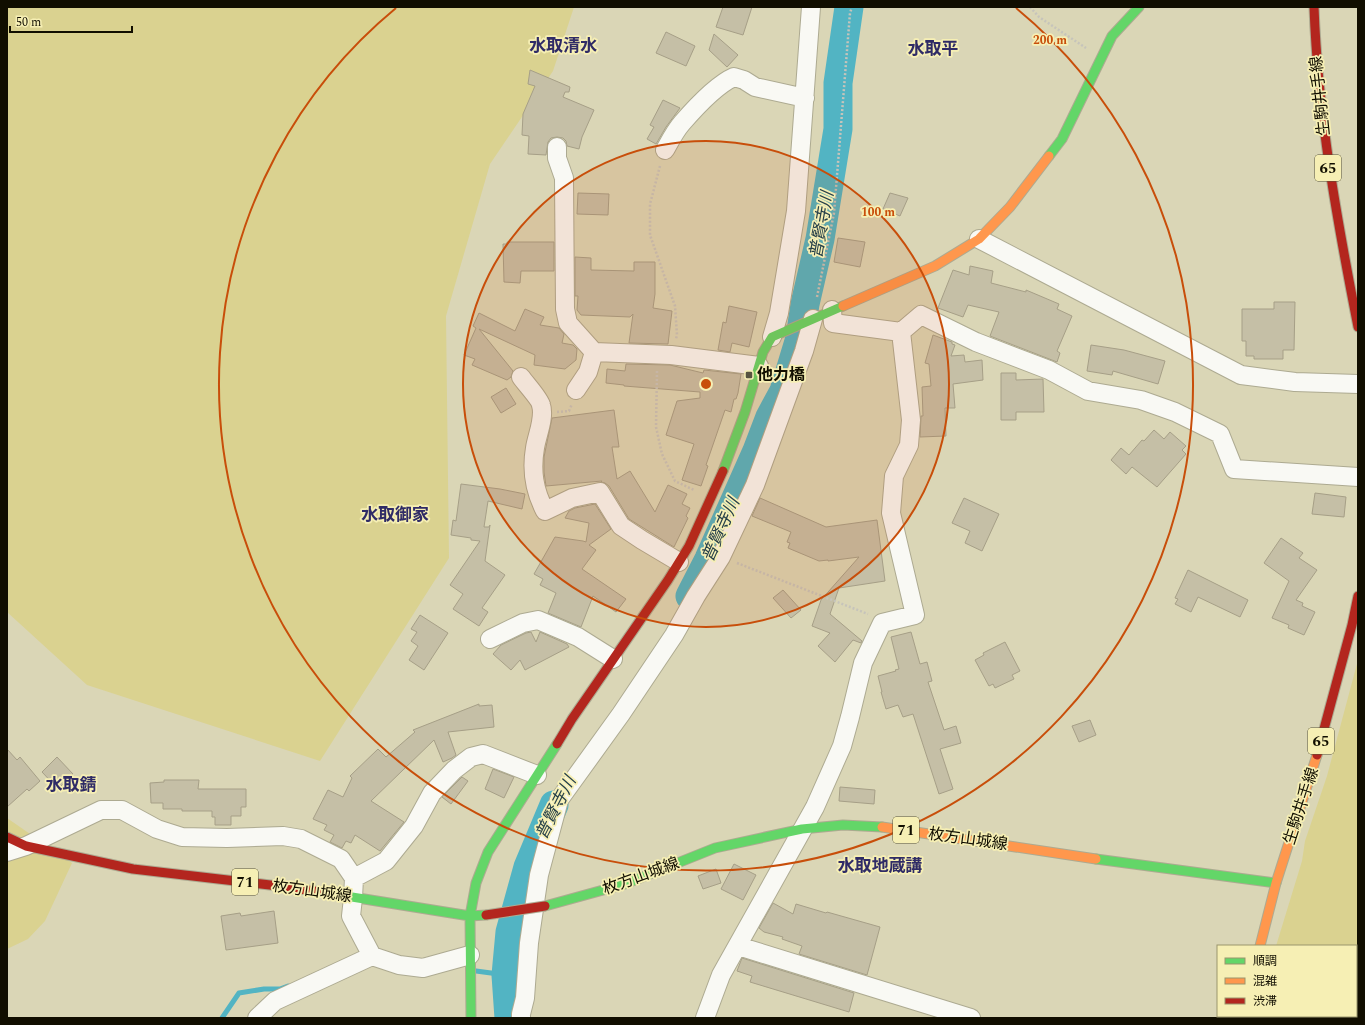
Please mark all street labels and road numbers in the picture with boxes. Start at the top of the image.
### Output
street label: 生駒井手線 [1304,55,1336,137]
road number: 65 [1315,155,1341,181]
road number: 65 [1308,728,1334,754]
street label: 生駒井手線 [1277,764,1325,848]
road number: 71 [893,817,919,843]
street label: 枚方山城線 [927,822,1009,856]
street label: 枚方山城線 [599,851,683,901]
road number: 71 [232,869,258,895]
street label: 枚方山城線 [271,874,353,908]

